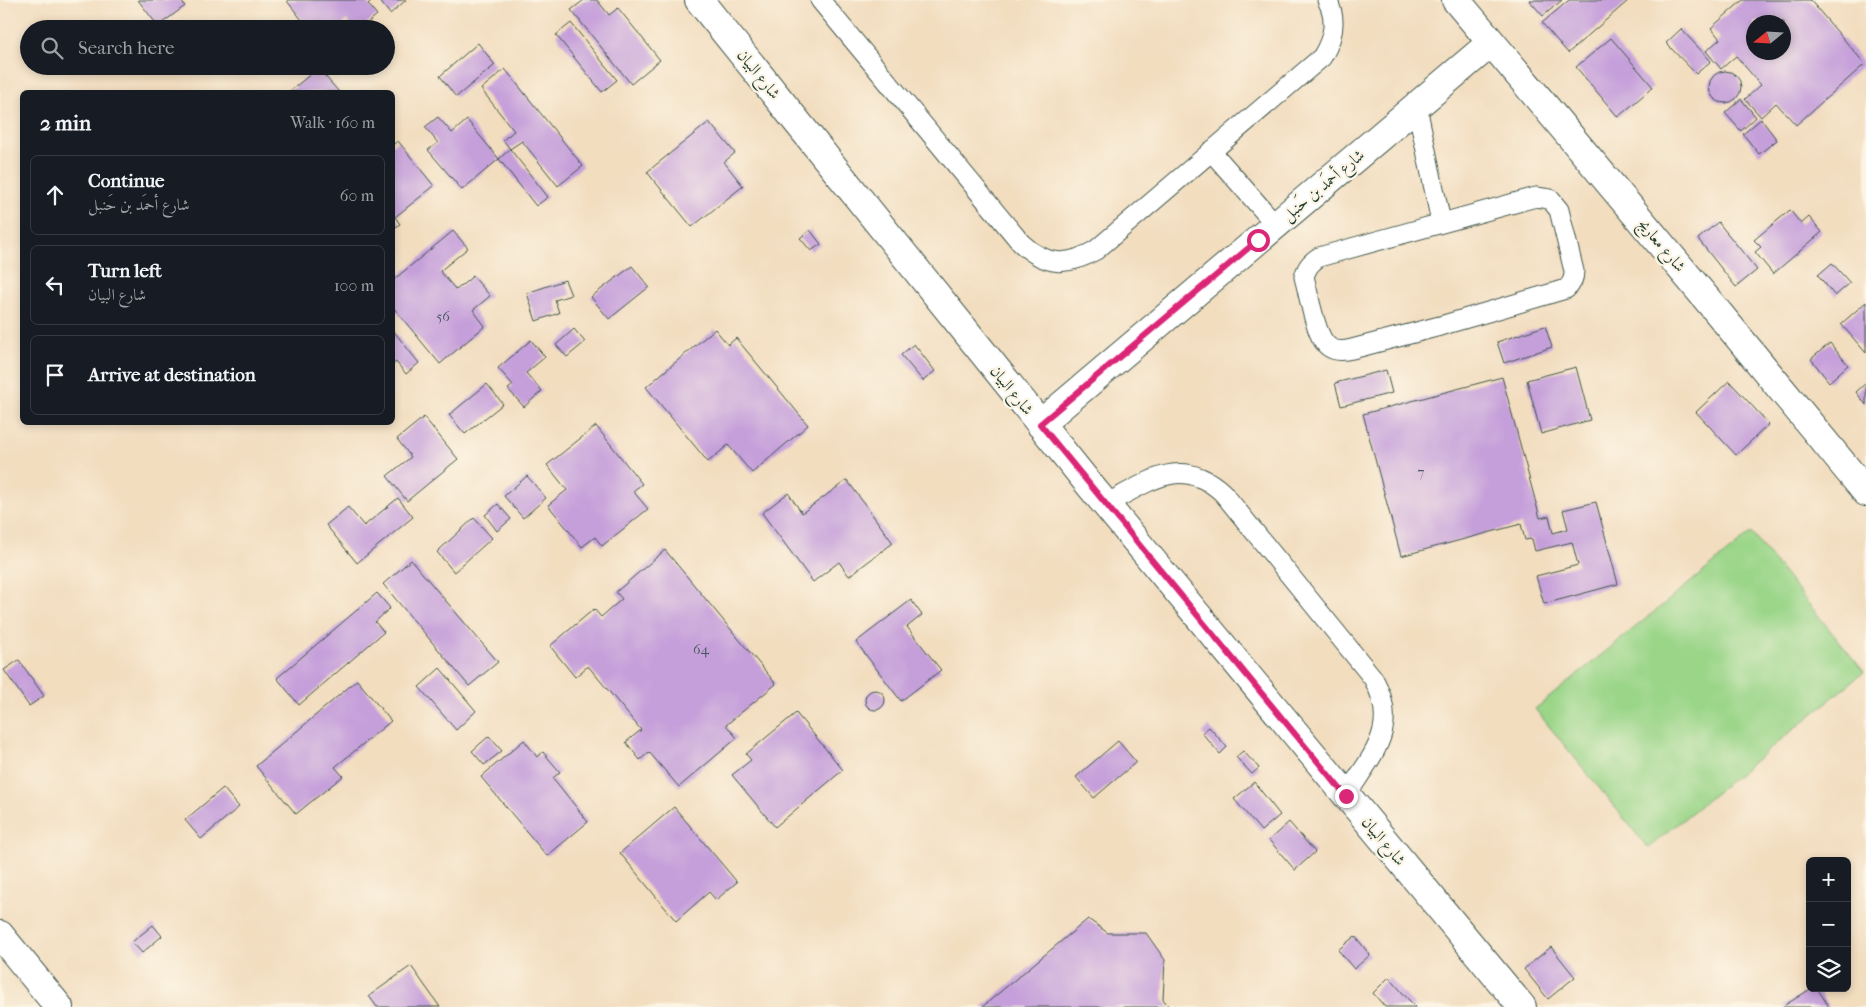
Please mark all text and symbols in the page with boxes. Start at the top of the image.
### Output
north arrow [1746,15,1791,60]
search box [20,20,395,75]
icon: search [38,34,66,62]
text: Search here [78,37,174,59]
street label: شارع البيان [730,45,785,105]
text: 2 min [40,111,91,135]
text: Walk · 160 m [290,113,375,132]
street label: شارع أحمَد بن حَنبل [1277,144,1371,228]
text: Continue [88,170,164,192]
icon: ahead [41,181,69,209]
text: 60 m [340,186,374,205]
text: شارع أحمَد بن حَنبل [88,195,190,214]
street label: شارع معاريج [1631,214,1690,278]
route start [1247,229,1270,252]
text: Turn left [88,260,162,282]
icon: left [41,271,69,299]
text: 100 m [334,276,374,295]
text: شارع البيان [88,285,146,304]
house number: 56 [436,308,450,325]
icon: arrive [41,361,69,389]
street label: شارع البيان [983,361,1038,421]
text: Arrive at destination [88,364,256,386]
house number: 7 [1418,464,1425,481]
house number: 64 [693,641,710,658]
route end [1335,785,1358,808]
street label: شارع البيان [1355,813,1410,872]
map controls [1806,857,1851,992]
button: + [1806,857,1851,902]
button: − [1806,902,1851,947]
button: layers [1806,947,1851,992]

